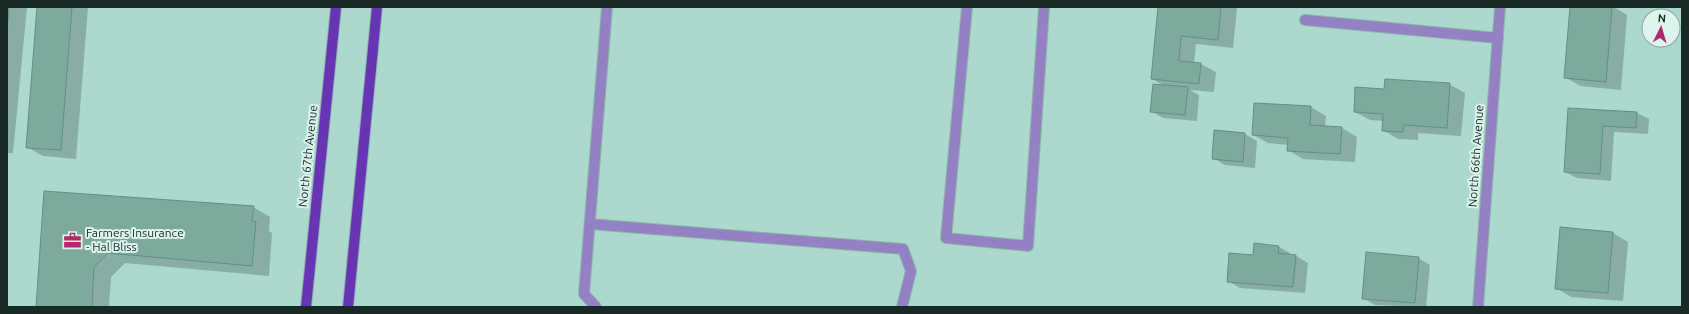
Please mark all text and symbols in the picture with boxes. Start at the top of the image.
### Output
north arrow [1641,8,1681,48]
text: N [1657,12,1666,24]
street label: North 67th Avenue [296,104,319,208]
street label: North 66th Avenue [1465,104,1486,208]
place label: Farmers Insurance - Hal Bliss [86,226,184,253]
office icon: Farmers Insurance - Hal Bliss [63,230,83,250]

